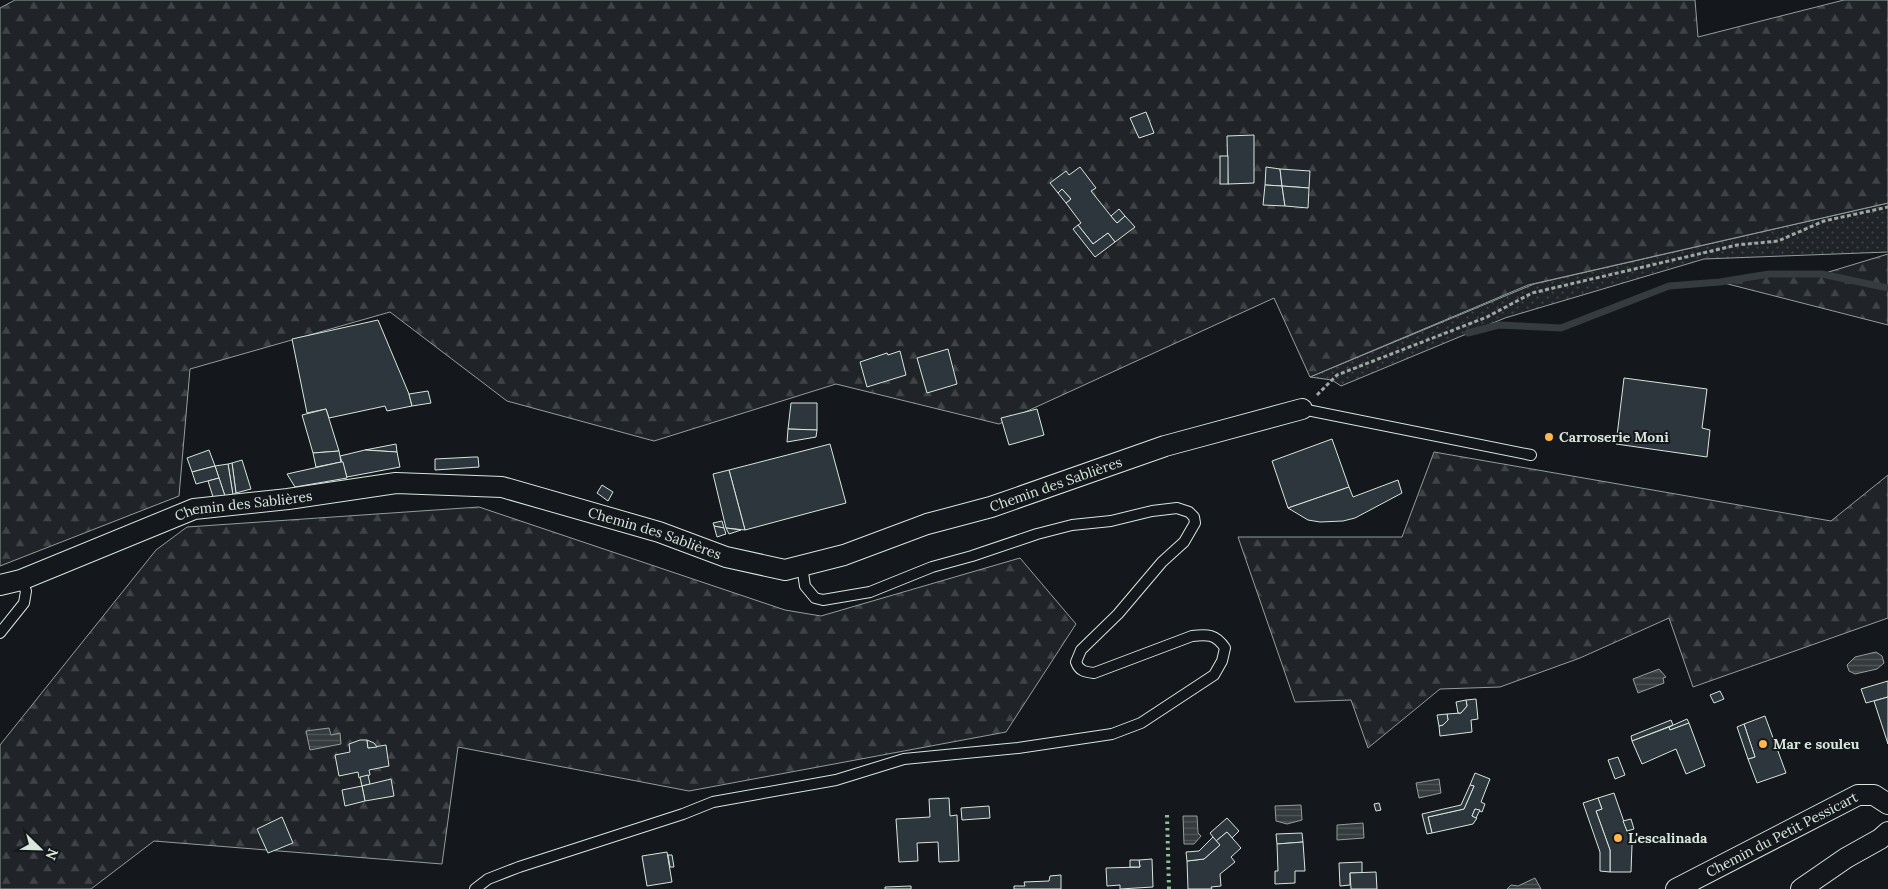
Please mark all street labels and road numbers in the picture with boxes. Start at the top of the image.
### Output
street label: Chemin des Sablières [987,453,1125,516]
street label: Chemin des Sablières [172,487,314,525]
street label: Chemin des Sablières [586,503,724,563]
street label: Chemin du Petit Pessicart [1703,787,1861,881]

